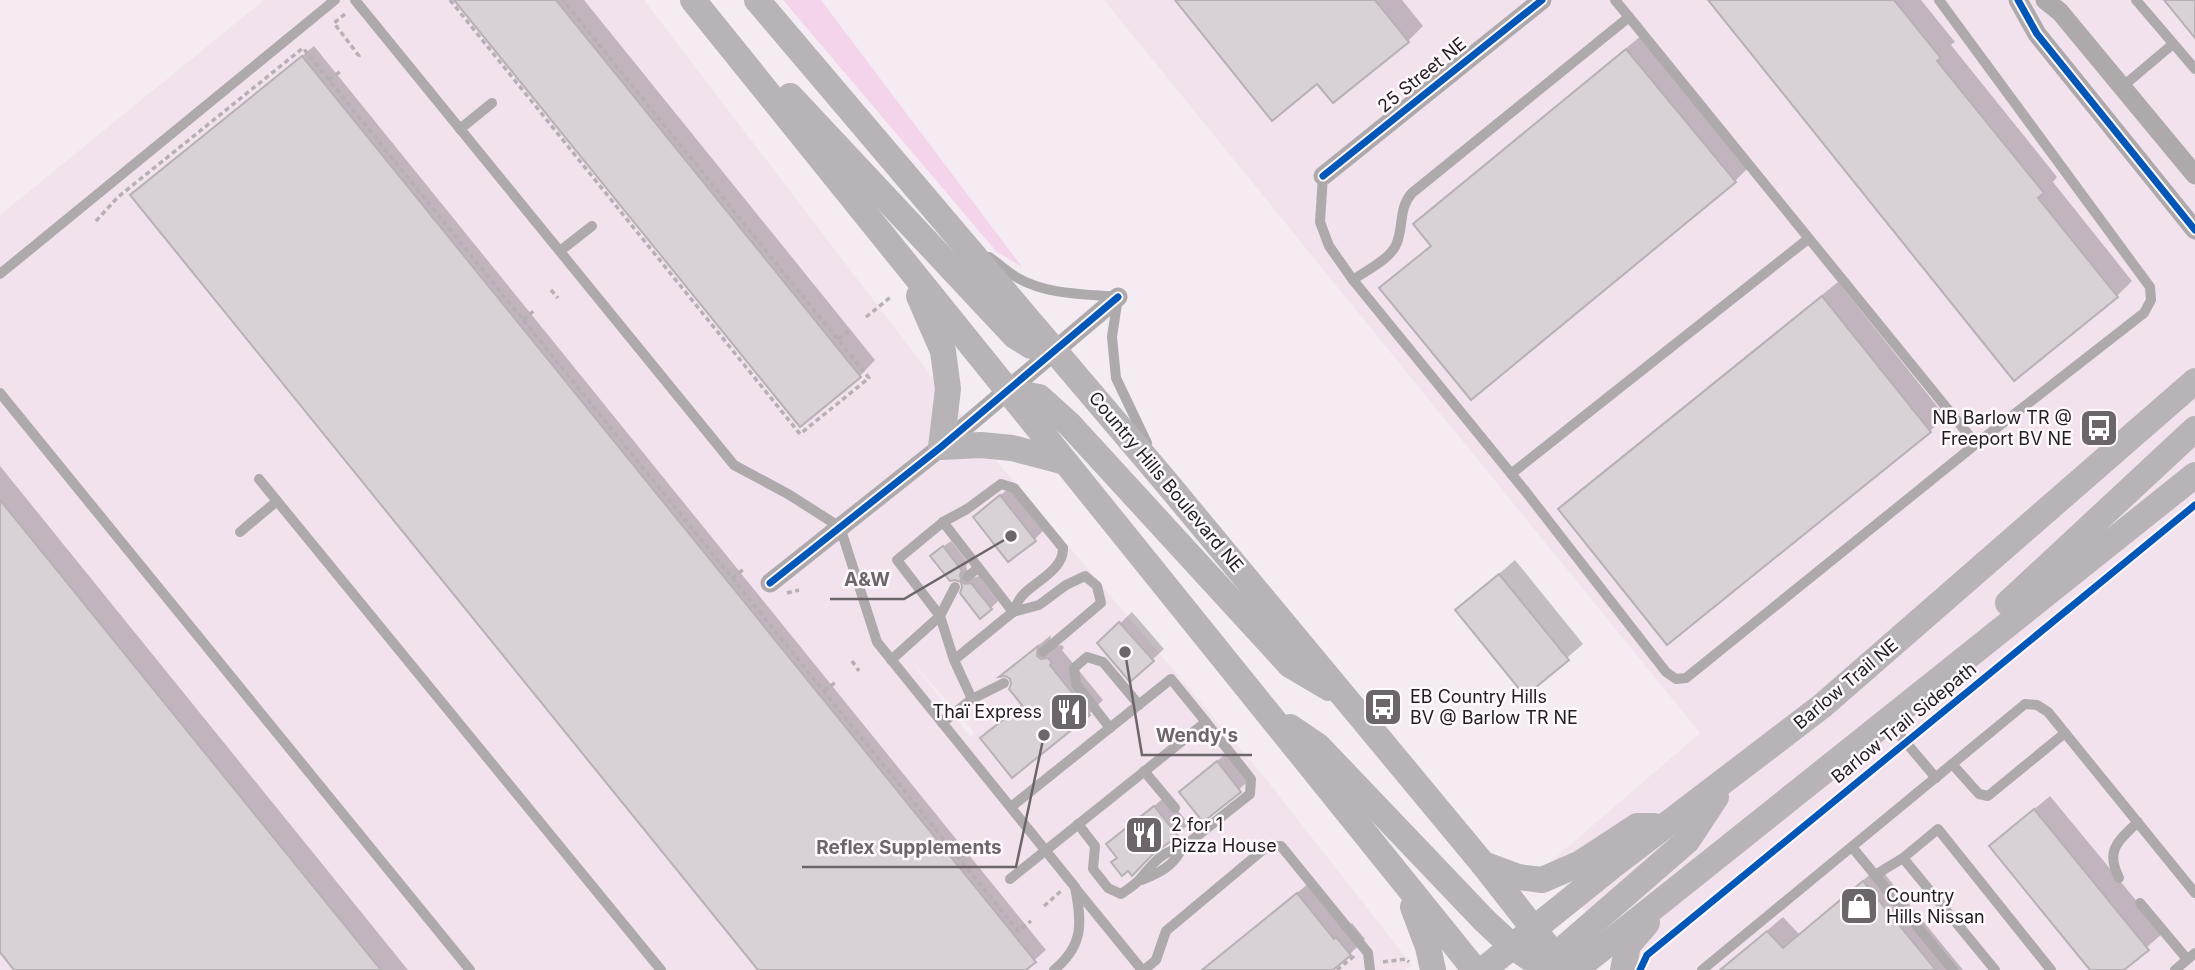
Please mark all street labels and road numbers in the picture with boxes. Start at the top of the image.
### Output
street label: 25 Street NE [1373,33,1470,117]
street label: Country Hills Boulevard NE [1085,387,1248,576]
street label: Barlow Trail NE [1789,634,1902,733]
street label: Barlow Trail Sidepath [1827,658,1980,787]

